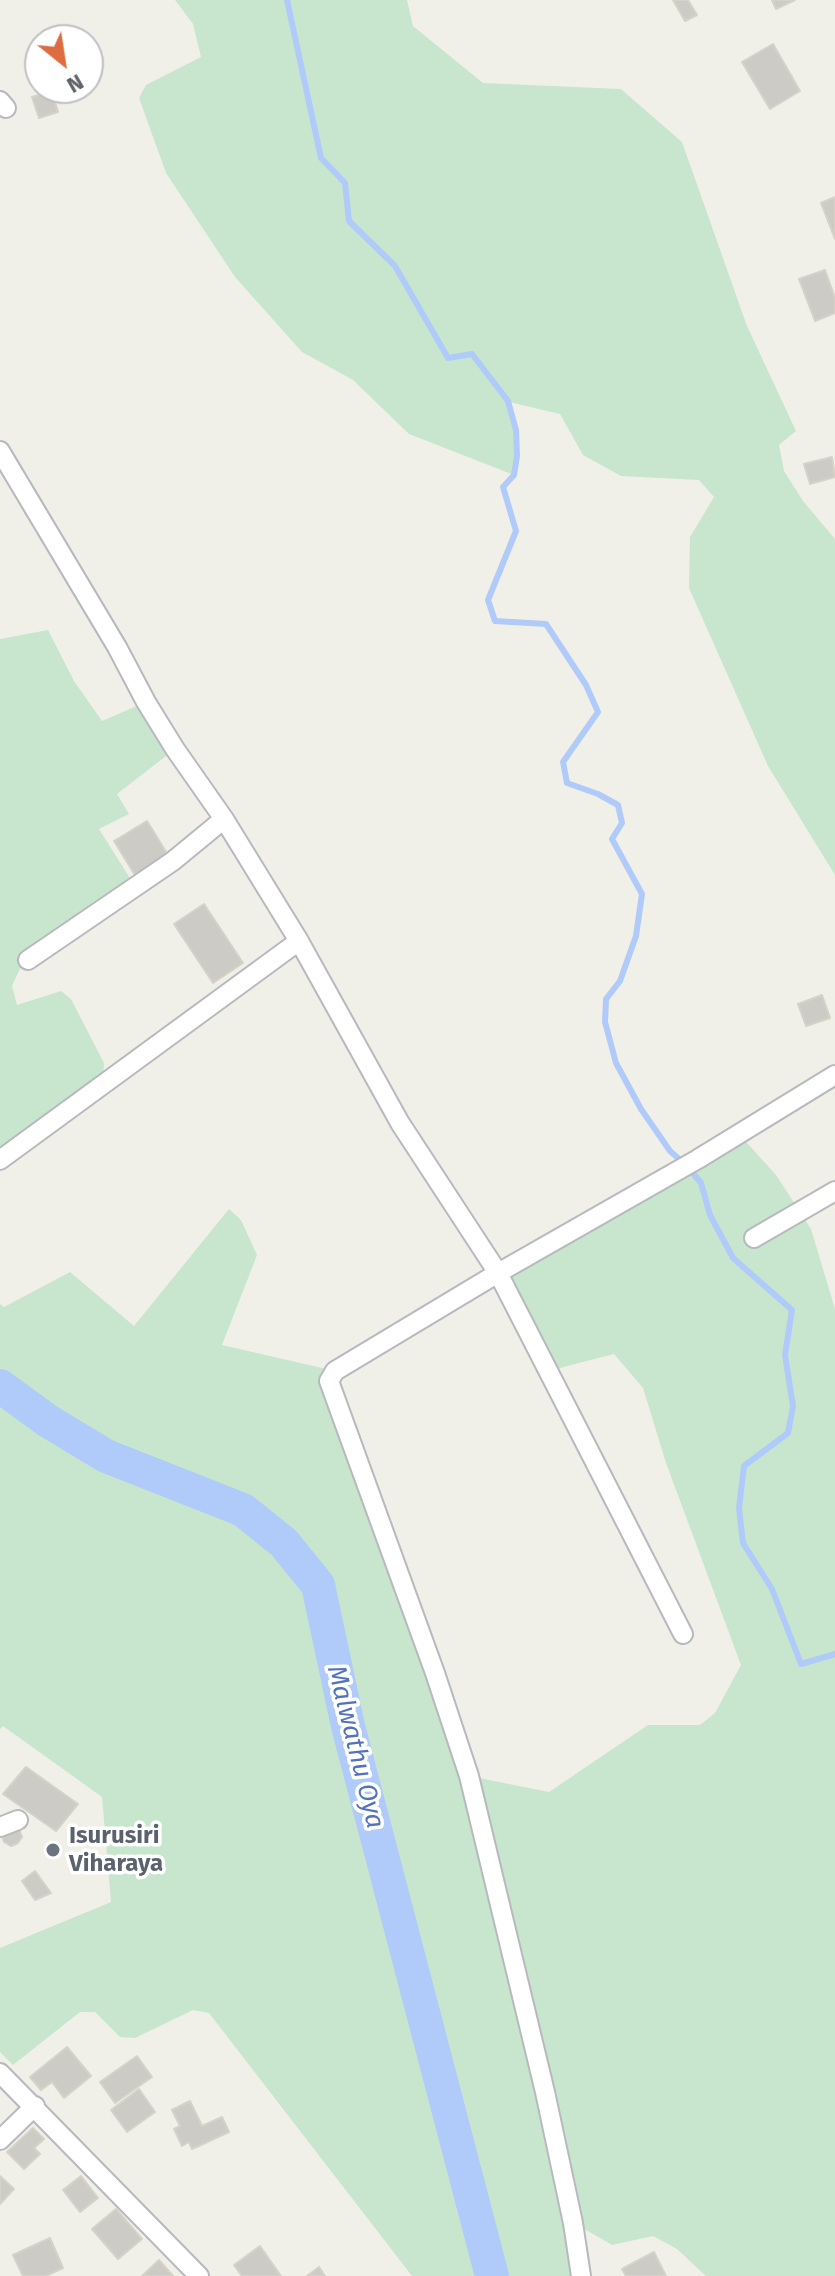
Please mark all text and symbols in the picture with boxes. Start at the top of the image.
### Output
north arrow [24,24,104,104]
text: N [62,68,88,99]
water label: Malwathu Oya [320,1662,390,1832]
place label: Isurusiri Viharaya [69,1822,163,1878]
marker: Isurusiri Viharaya [44,1841,62,1859]

